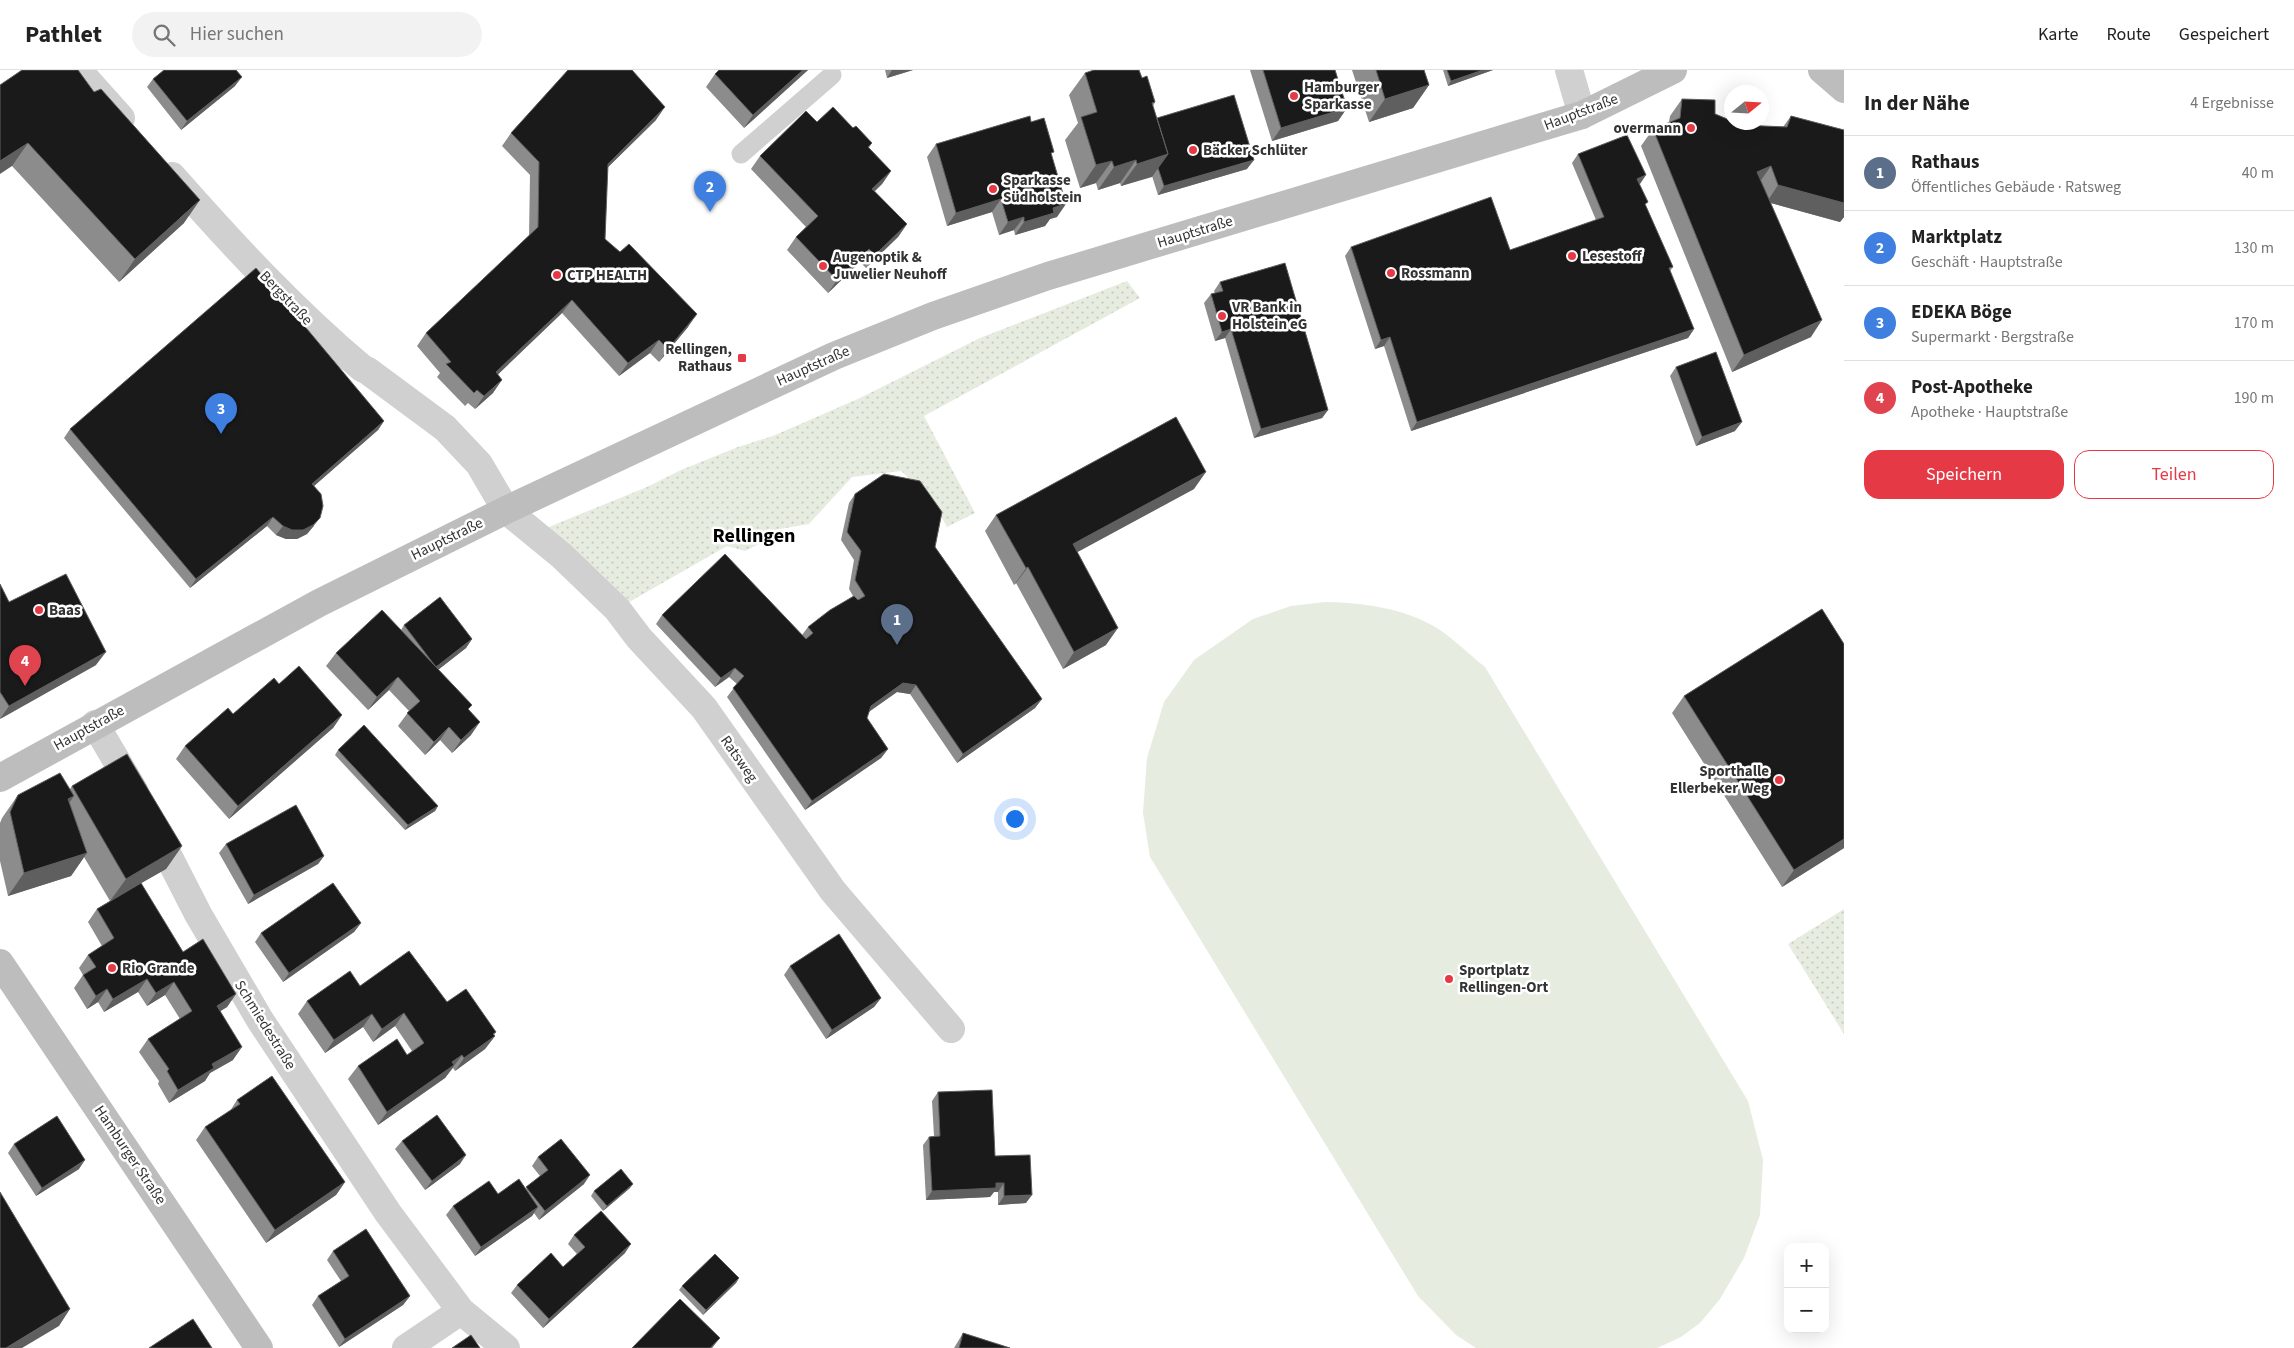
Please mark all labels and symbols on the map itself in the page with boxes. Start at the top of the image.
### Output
place label: Hamburger Sparkasse [1304,77,1379,115]
north arrow [1724,85,1769,130]
street label: Hauptstraße [1541,88,1621,136]
marker: Hamburger Sparkasse [1288,90,1300,102]
place label: overmann [1613,118,1681,139]
marker: overmann [1685,122,1697,134]
place label: Bäcker Schlüter [1203,140,1308,161]
marker: Bäcker Schlüter [1187,144,1199,156]
place label: Sparkasse Südholstein [1003,170,1082,208]
pin: 2 [694,171,726,212]
marker: Sparkasse Südholstein [987,183,999,195]
street label: Hauptstraße [1155,211,1235,253]
place label: Lesestoff [1582,246,1643,267]
place label: Augenoptik & Juwelier Neuhoff [832,247,948,285]
marker: Lesestoff [1566,250,1578,262]
marker: Augenoptik & Juwelier Neuhoff [817,260,829,272]
place label: Rossmann [1401,263,1470,284]
place label: CTP HEALTH [567,265,647,286]
street label: Bergstraße [255,266,317,330]
marker: Rossmann [1385,267,1397,279]
marker: CTP HEALTH [551,269,563,281]
place label: VR Bank in Holstein eG [1231,297,1307,335]
marker: VR Bank in Holstein eG [1216,310,1228,322]
place label: Rellingen, Rathaus [665,339,732,377]
street label: Hauptstraße [773,341,853,391]
marker: Rellingen, Rathaus [736,352,748,364]
pin: 3 [205,393,237,434]
street label: Hauptstraße [407,512,487,566]
district label: Rellingen [713,522,795,550]
place label: Baas [49,600,81,621]
marker: Baas [33,604,45,616]
pin: 1 [881,604,913,645]
pin: 4 [9,645,41,686]
street label: Hauptstraße [50,700,128,756]
street label: Ratsweg [715,731,763,787]
place label: Sporthalle Ellerbeker Weg [1670,761,1769,799]
marker: Sporthalle Ellerbeker Weg [1773,774,1785,786]
your location [1002,806,1028,832]
place label: Rio Grande [122,958,195,979]
place label: Sportplatz Rellingen-Ort [1459,960,1548,998]
marker: Rio Grande [106,962,118,974]
marker: Sportplatz Rellingen-Ort [1443,973,1455,985]
street label: Schmiedestraße [229,976,301,1074]
street label: Hamburger Straße [89,1101,171,1209]

